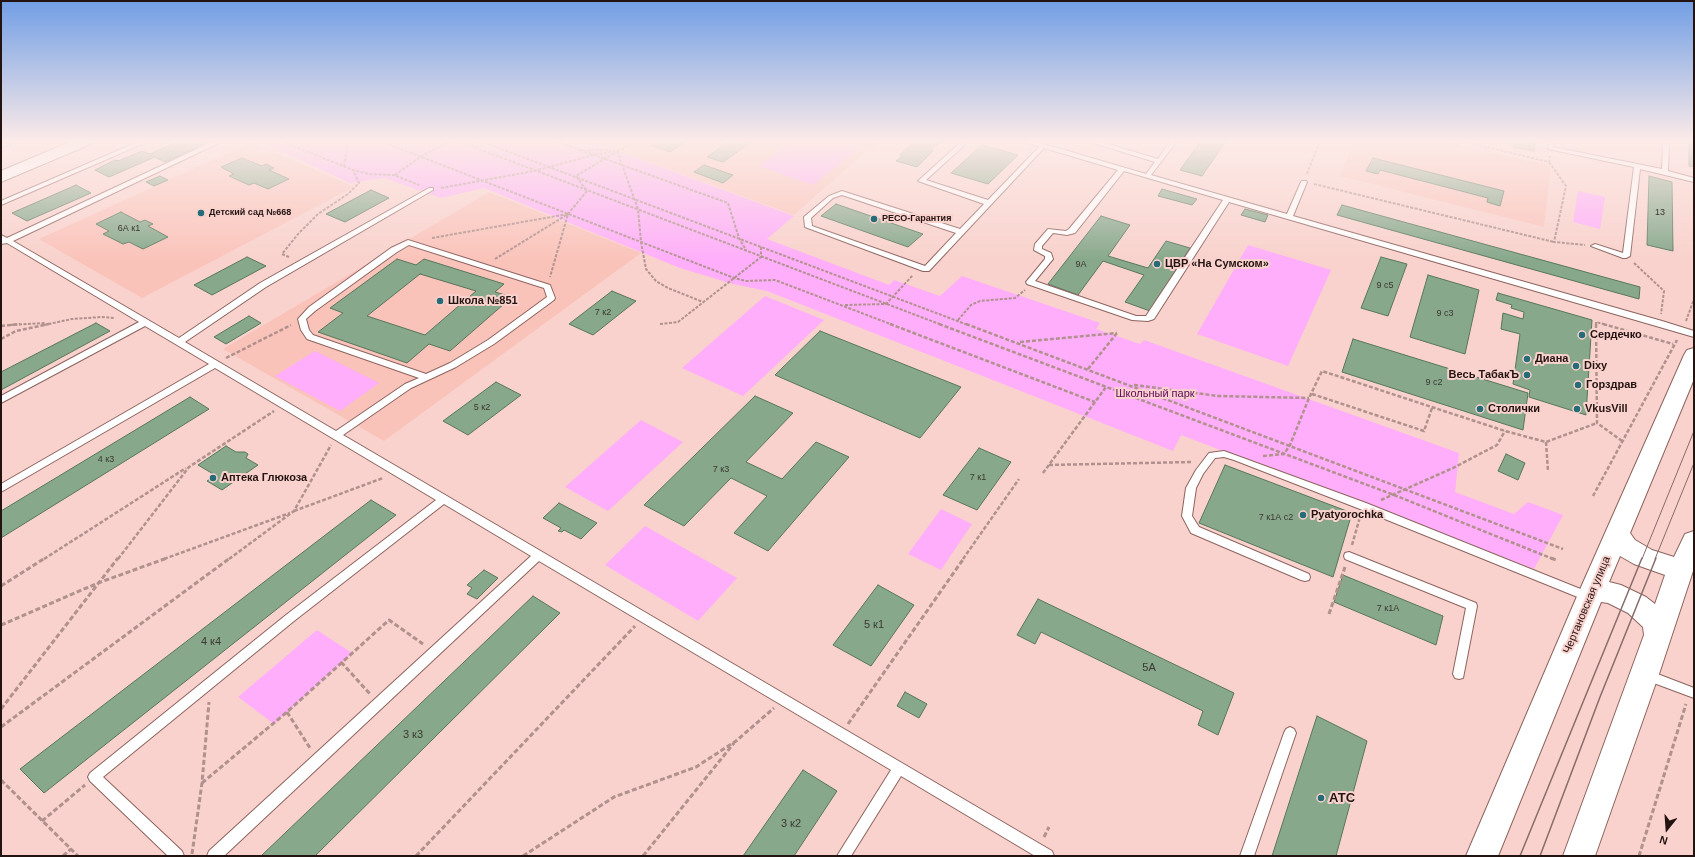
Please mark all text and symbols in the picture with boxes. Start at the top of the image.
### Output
marker: Детский сад №668 [196,208,206,218]
place label: Детский сад №668 [209,208,291,218]
house number: 13 [1655,208,1665,218]
marker: РЕСО-Гарантия [869,214,879,224]
place label: РЕСО-Гарантия [882,214,951,224]
house number: 6А к1 [118,224,140,234]
place label: ЦВР «На Сумском» [1165,257,1269,271]
marker: ЦВР «На Сумском» [1152,259,1162,269]
house number: 9А [1075,260,1087,270]
house number: 9 с5 [1376,281,1394,291]
place label: Школа №851 [448,294,518,308]
marker: Школа №851 [435,296,445,306]
house number: 7 к2 [595,308,611,318]
house number: 9 с3 [1436,309,1454,319]
place label: Сердечко [1590,328,1642,342]
marker: Сердечко [1577,330,1587,340]
place label: Диана [1535,352,1568,366]
marker: Диана [1522,354,1532,364]
place label: Dixy [1584,359,1607,373]
marker: Dixy [1571,361,1581,371]
place label: Весь ТабакЪ [1449,368,1519,382]
marker: Весь ТабакЪ [1522,370,1532,380]
house number: 9 с2 [1425,378,1443,388]
place label: Горздрав [1586,378,1637,392]
marker: Горздрав [1573,380,1583,390]
park label: Школьный парк [1115,387,1195,401]
place label: Столички [1488,402,1540,416]
place label: VkusVill [1585,402,1628,416]
house number: 5 к2 [474,403,490,413]
marker: Столички [1475,404,1485,414]
marker: VkusVill [1572,404,1582,414]
house number: 4 к3 [98,455,114,465]
house number: 7 к3 [713,465,729,475]
place label: Аптека Глюкоза [221,471,307,485]
marker: Аптека Глюкоза [208,473,218,483]
house number: 7 к1 [970,473,986,483]
place label: Pyatyorochka [1311,508,1383,522]
marker: Pyatyorochka [1298,510,1308,520]
house number: 7 к1А с2 [1259,513,1293,523]
street label: Чертановская улица [1561,554,1613,656]
house number: 7 к1А [1377,604,1399,614]
house number: 5 к1 [864,618,884,632]
house number: 4 к4 [201,635,221,649]
house number: 5А [1142,661,1156,675]
house number: 3 к3 [403,728,423,742]
place label: АТС [1329,790,1355,806]
marker: АТС [1316,793,1326,803]
north arrow [1647,809,1687,849]
house number: 3 к2 [781,817,801,831]
text: N [1658,834,1669,847]

